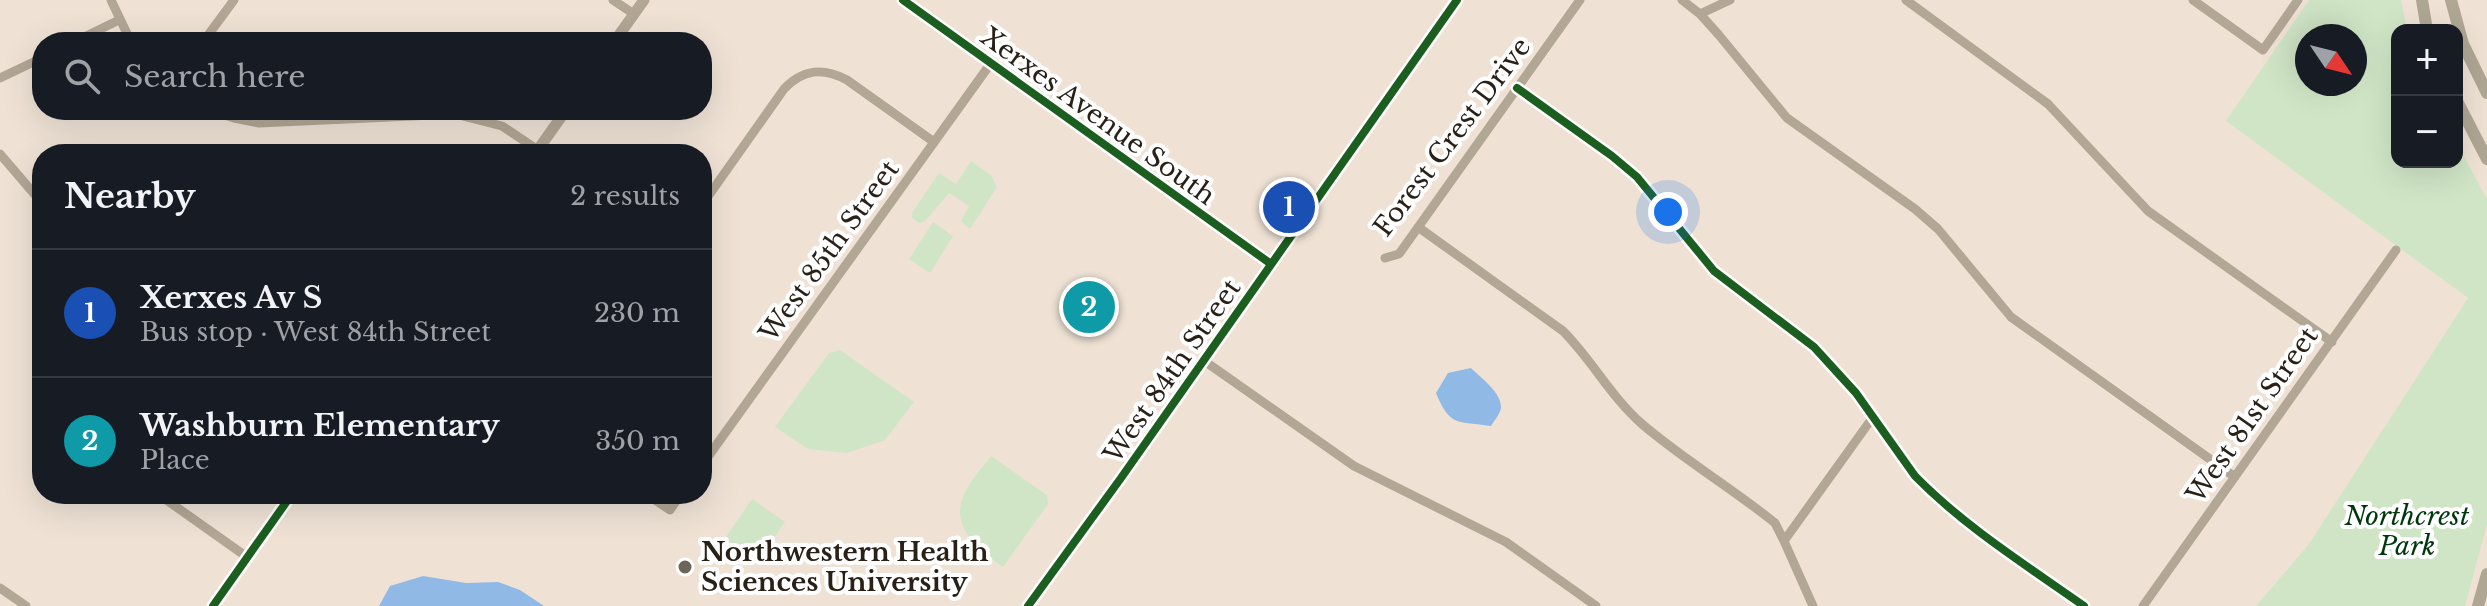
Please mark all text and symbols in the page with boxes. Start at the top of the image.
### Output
street label: Xerxes Avenue South [975,20,1221,212]
north arrow [2295,24,2367,96]
map controls [2391,24,2463,168]
button: + [2391,24,2463,96]
street label: Forest Crest Drive [1367,31,1537,243]
search box [32,32,712,120]
icon: search [60,54,104,98]
text: Search here [124,58,305,95]
button: − [2391,96,2463,168]
street label: West 85th Street [752,154,906,349]
text: Nearby [64,175,196,217]
pin: 1 [1263,177,1315,237]
text: 2 results [570,180,680,212]
your location [1648,192,1688,232]
street label: West 84th Street [1096,273,1247,470]
pin: 2 [1063,277,1115,337]
text: Xerxes Av S [140,279,322,316]
text: 1 [84,297,96,329]
text: 230 m [594,297,680,329]
text: Bus stop · West 84th Street [140,316,491,348]
street label: West 81st Street [2179,321,2325,510]
text: Washburn Elementary [140,407,500,444]
text: 2 [82,425,98,457]
text: 350 m [595,425,680,457]
text: Place [140,444,210,476]
park label: Northcrest Park [2344,500,2470,562]
place label: Northwestern Health Sciences University [701,536,989,598]
marker: Northwestern Health Sciences University [676,558,694,576]

